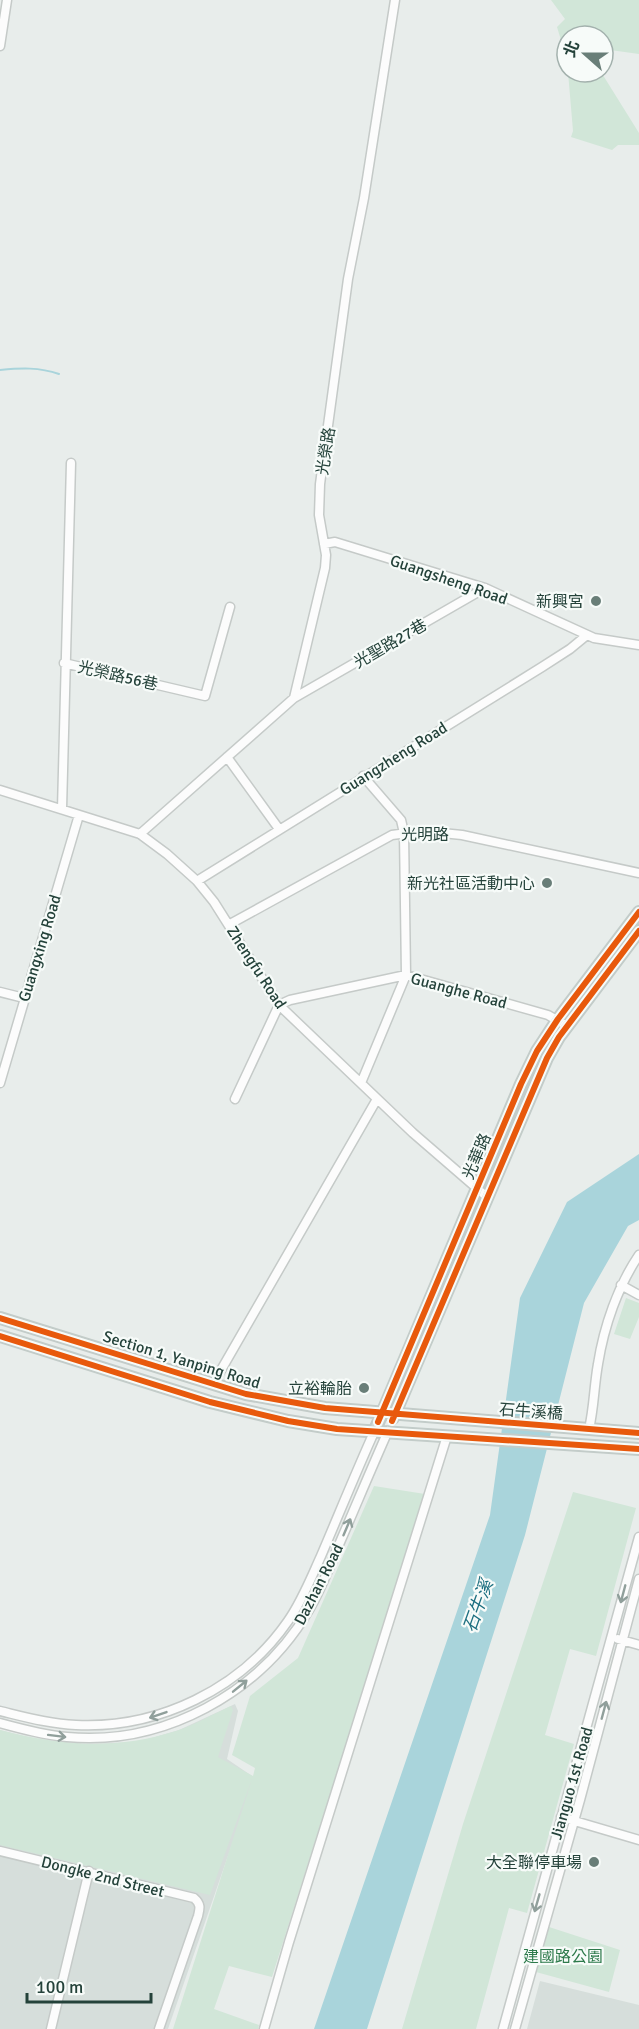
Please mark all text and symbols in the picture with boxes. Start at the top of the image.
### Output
north arrow [555,24,615,84]
text: 北 [560,38,584,60]
street label: 光榮路 [312,426,340,476]
street label: Guangsheng Road [387,550,510,609]
place label: 新興宮 [536,592,584,612]
marker: 新興宮 [589,594,603,608]
street label: 光聖路27巷 [350,615,431,673]
street label: 光榮路56巷 [76,657,160,695]
street label: Guangzheng Road [336,718,451,800]
street label: 光明路 [401,825,449,845]
place label: 新光社區活動中心 [407,874,535,894]
marker: 新光社區活動中心 [540,876,554,890]
street label: Guangxing Road [14,892,66,1004]
street label: Zhengfu Road [222,922,290,1013]
street label: Guanghe Road [408,969,509,1013]
street label: 光華路 [458,1130,496,1182]
street label: Section 1, Yanping Road [101,1326,263,1393]
place label: 立裕輪胎 [288,1379,352,1399]
marker: 立裕輪胎 [357,1381,371,1395]
street label: 石牛溪橋 [498,1400,564,1424]
one-way arrow [342,1518,353,1536]
street label: Dazhan Road [290,1540,348,1629]
water label: 石牛溪 [458,1574,499,1635]
one-way arrow [617,1584,629,1603]
one-way arrow [232,1680,248,1693]
one-way arrow [599,1701,610,1720]
one-way arrow [149,1710,168,1721]
street label: Jianguo 1st Road [546,1725,598,1842]
one-way arrow [47,1730,66,1741]
street label: Dongke 2nd Street [39,1852,167,1902]
place label: 大全聯停車場 [486,1853,582,1873]
marker: 大全聯停車場 [587,1855,601,1869]
one-way arrow [531,1893,542,1912]
park label: 建國路公園 [523,1947,603,1967]
scale bar [27,1966,152,2004]
text: 100 m [36,1976,83,1998]

